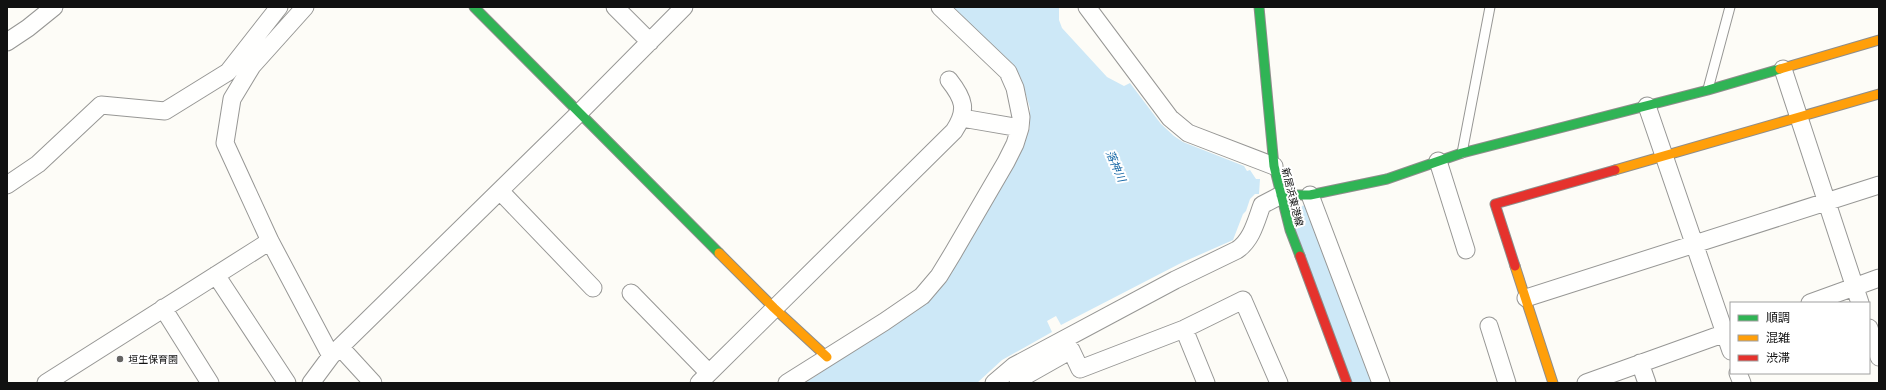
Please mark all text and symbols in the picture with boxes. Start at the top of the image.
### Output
water label: 落神川 [1103,148,1129,185]
street label: 新居浜東港線 [1279,167,1305,228]
legend [1730,302,1870,374]
text: 順調 [1766,311,1790,325]
text: 混雑 [1766,331,1790,345]
text: 渋滞 [1766,351,1790,365]
marker: 垣生保育園 [115,354,125,364]
place label: 垣生保育園 [128,354,178,366]

